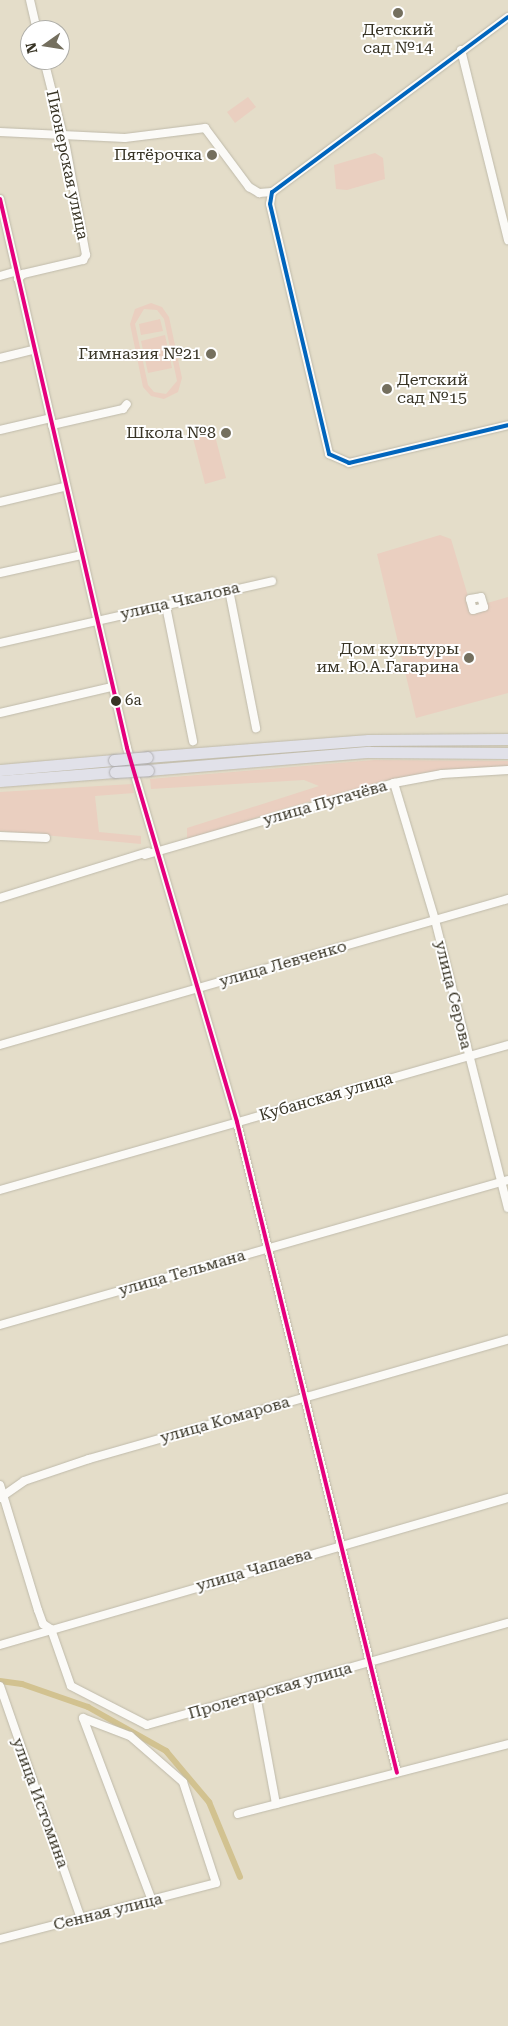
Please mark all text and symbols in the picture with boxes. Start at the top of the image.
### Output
marker: Детский сад №14 [392,7,404,19]
north arrow [20,20,70,70]
place label: Детский сад №14 [363,20,433,58]
text: N [22,41,40,55]
street label: Пионерская улица [42,88,92,242]
place label: Пятёрочка [114,145,202,165]
marker: Пятёрочка [206,149,218,161]
place label: Гимназия №21 [79,344,201,364]
marker: Гимназия №21 [205,348,217,360]
place label: Детский сад №15 [397,370,468,408]
marker: Детский сад №15 [381,383,393,395]
place label: Школа №8 [126,423,216,443]
marker: Школа №8 [220,427,232,439]
street label: улица Чкалова [119,578,241,624]
place label: Дом культуры им. Ю.А.Гагарина [316,639,459,677]
marker: Дом культуры им. Ю.А.Гагарина [463,652,475,664]
place label: 6а [125,692,142,710]
marker: 6а [111,696,121,706]
street label: улица Пугачёва [261,776,389,830]
street label: улица Левченко [217,937,349,991]
street label: улица Серова [430,939,476,1051]
street label: Кубанская улица [257,1069,395,1125]
street label: улица Тельмана [117,1246,247,1300]
street label: улица Комарова [158,1392,292,1448]
street label: улица Чапаева [194,1544,314,1596]
street label: Пролетарская улица [186,1658,354,1724]
street label: улица Истомина [8,1735,72,1871]
street label: Сенная улица [51,1889,165,1935]

